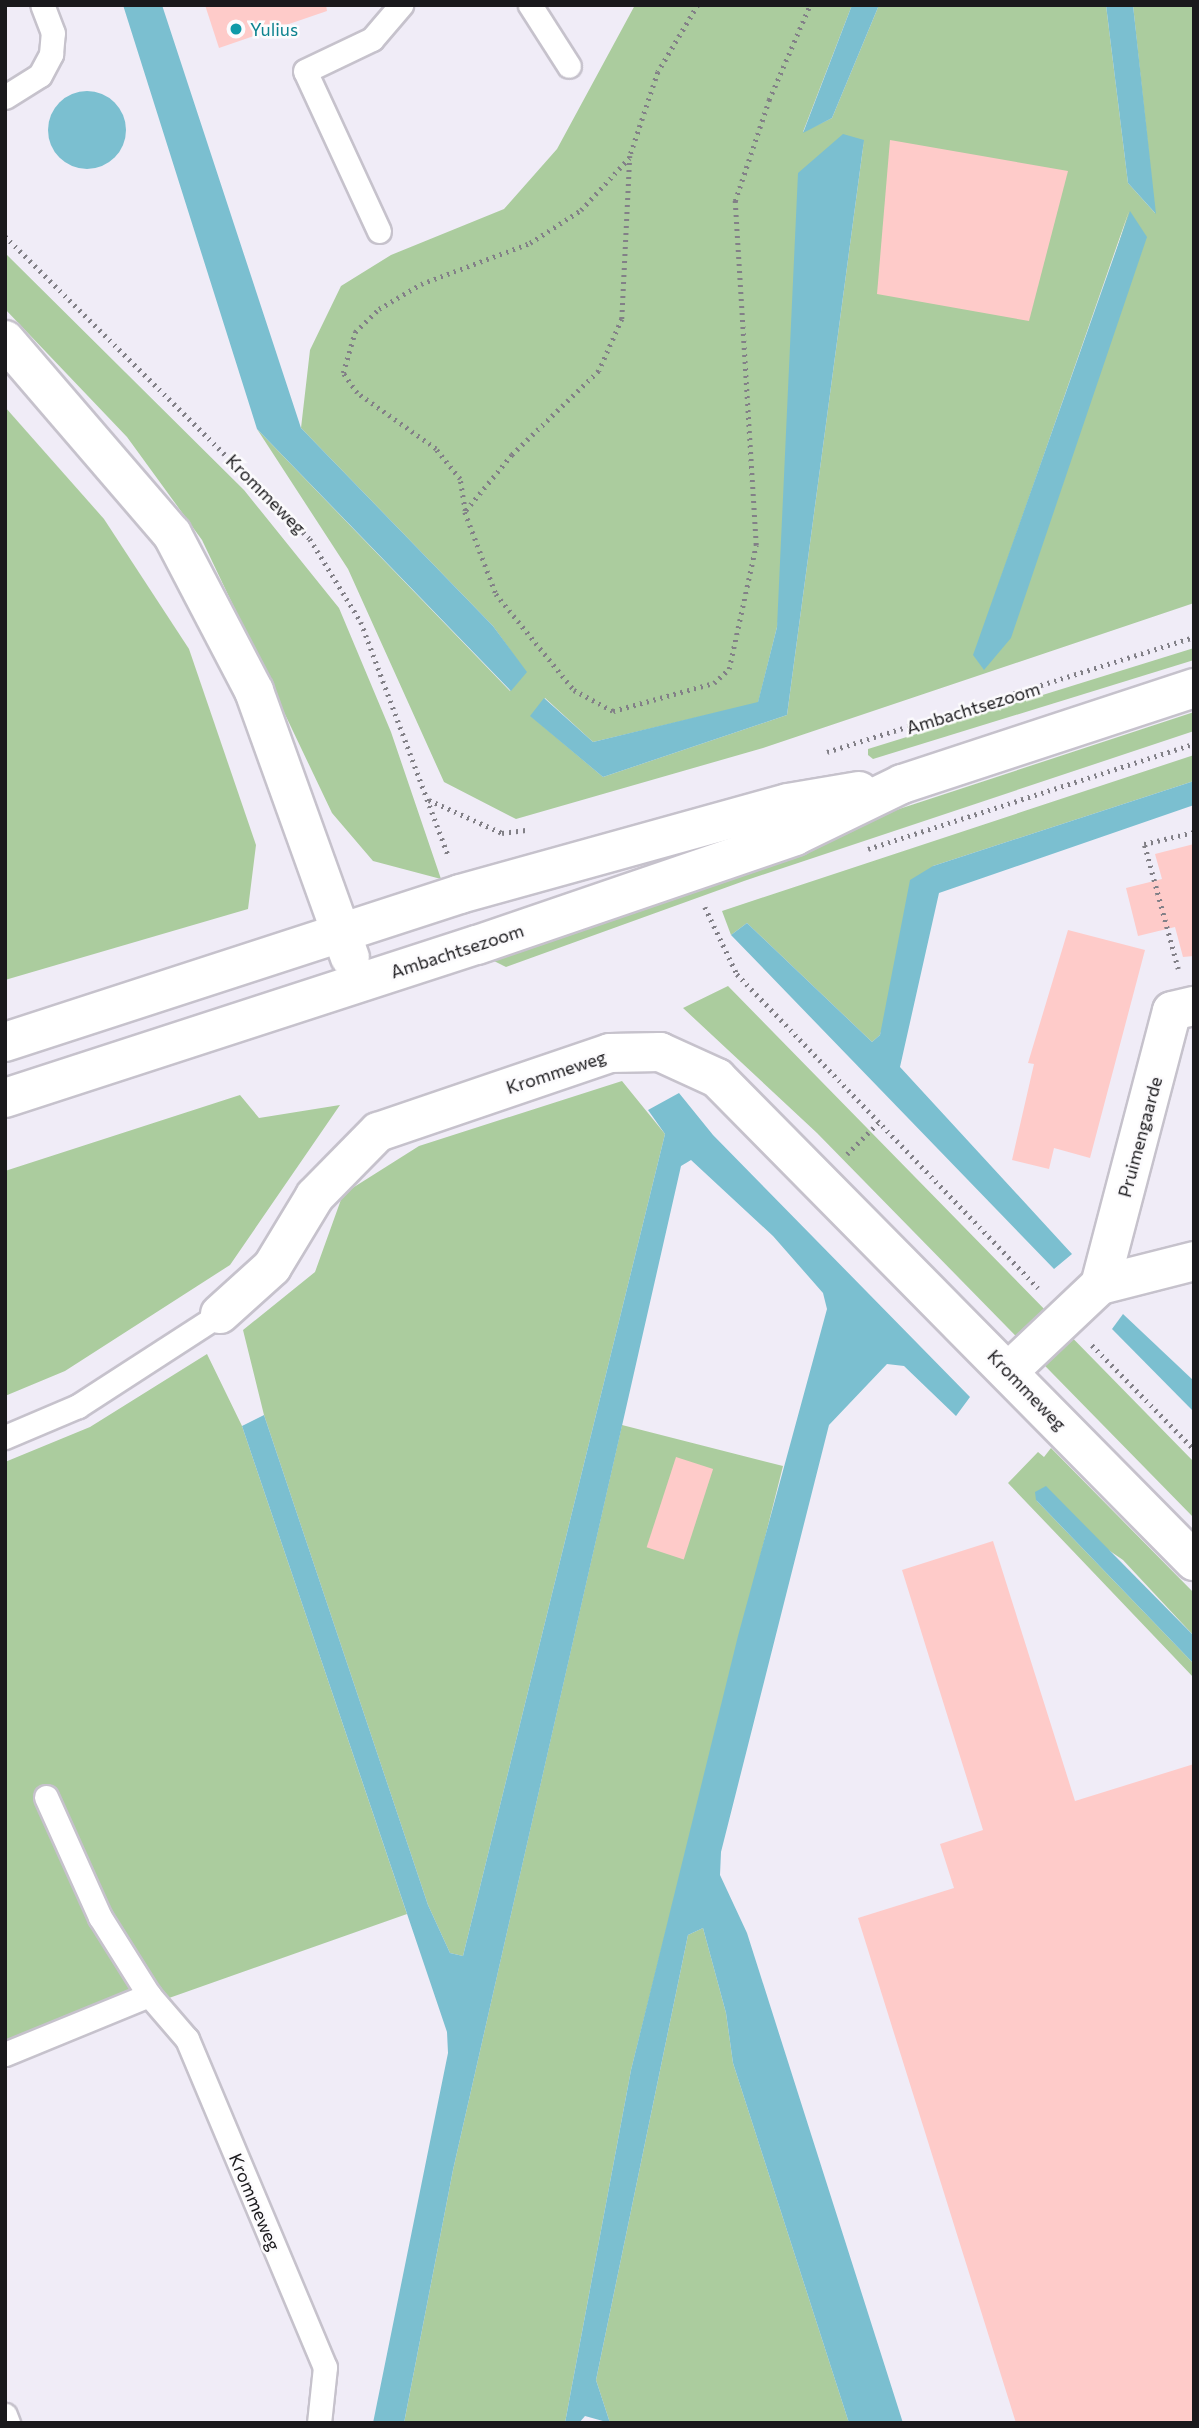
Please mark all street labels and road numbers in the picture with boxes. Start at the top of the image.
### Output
street label: Krommeweg [222,450,310,538]
street label: Ambachtsezoom [904,677,1042,739]
street label: Ambachtsezoom [388,919,526,983]
street label: Krommeweg [503,1046,609,1098]
street label: Pruimengaarde [1114,1074,1166,1200]
street label: Krommeweg [983,1345,1071,1435]
street label: Krommeweg [225,2150,285,2254]

